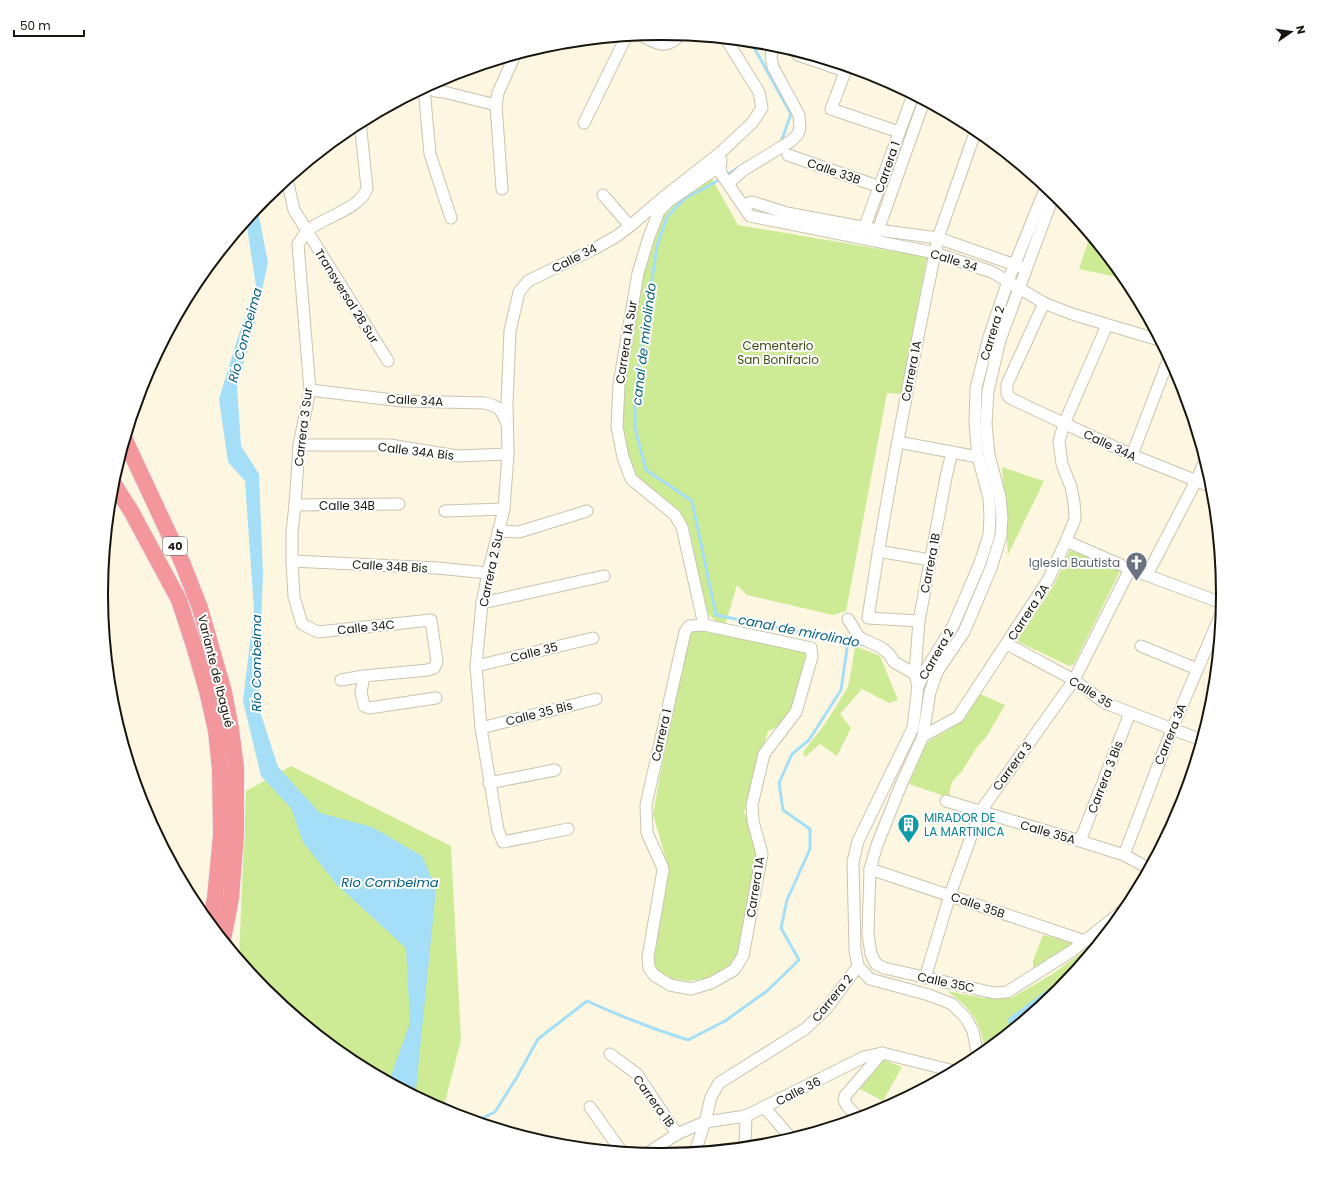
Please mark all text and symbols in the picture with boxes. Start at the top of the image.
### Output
scale bar [14,12,84,38]
north arrow [1271,12,1311,52]
text: 50 m [20,17,51,34]
text: N [1292,24,1309,36]
street label: Carrera 1 [870,139,904,195]
street label: Calle 33B [805,154,863,188]
street label: Calle 34 [549,239,600,277]
street label: Transversal 2B Sur [311,245,383,347]
street label: Calle 34 [928,245,980,275]
water label: canal de mirolindo [627,282,661,406]
water label: Río Combeima [223,285,267,384]
street label: Carrera 1A Sur [611,299,641,385]
street label: Carrera 2 [976,303,1008,362]
park label: Cementerio San Bonifacio [737,337,819,368]
street label: Carrera 1A [897,339,925,403]
street label: Carrera 3 Sur [290,386,316,467]
street label: Calle 34A [386,390,444,410]
street label: Calle 34A [1081,425,1139,465]
street label: Calle 34A Bis [377,438,455,464]
street label: Calle 34B [319,497,375,514]
street label: Carrera 2 Sur [474,527,508,608]
street label: Carrera 1B [916,532,944,594]
road number: 40 [163,537,187,555]
church icon: Iglesia Bautista [1123,549,1149,582]
place label: Iglesia Bautista [1029,554,1120,571]
street label: Calle 34B Bis [352,556,428,576]
street label: Carrera 2A [1003,580,1053,644]
water label: canal de mirolindo [737,610,861,652]
street label: Variante de Ibagué [194,613,238,729]
water label: Río Combeima [247,614,266,712]
street label: Calle 34C [336,616,396,638]
street label: Carrera 2 [915,625,958,683]
street label: Calle 35 [508,638,560,666]
street label: Calle 35 [1066,672,1116,712]
street label: Calle 35 Bis [504,696,574,730]
street label: Carrera 3A [1150,701,1190,767]
street label: Carrera 1 [647,707,675,763]
street label: Carrera 3 [988,738,1036,794]
street label: Carrera 3 Bis [1083,738,1127,816]
place label: MIRADOR DE LA MARTINICA [924,809,1004,840]
building icon: MIRADOR DE LA MARTINICA [895,811,921,844]
street label: Calle 35A [1018,816,1078,848]
street label: Carrera 1A [742,855,768,919]
water label: Rio Combeima [341,873,439,892]
street label: Calle 35B [949,888,1007,922]
street label: Calle 35C [916,968,976,996]
street label: Carrera 2 [808,971,856,1025]
street label: Carrera 1B [629,1071,679,1131]
street label: Calle 36 [772,1072,824,1110]

